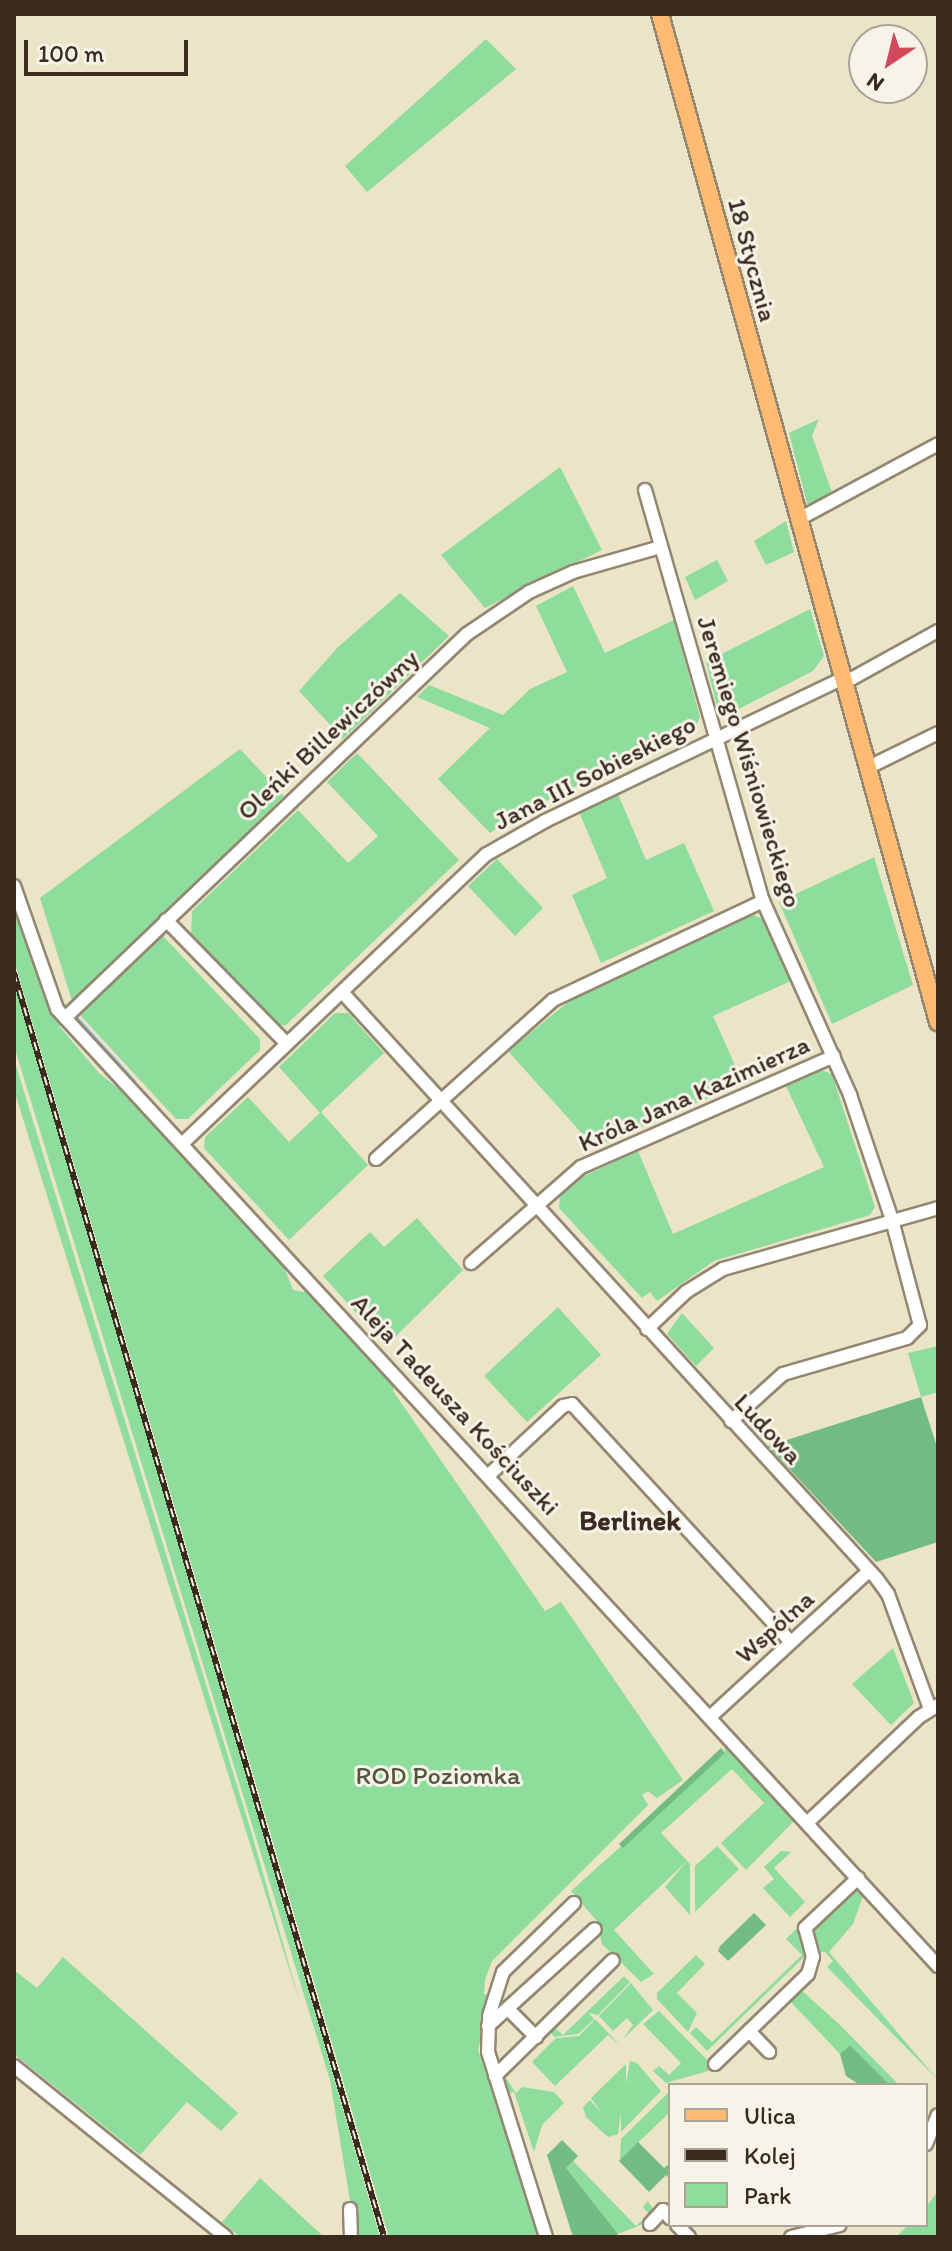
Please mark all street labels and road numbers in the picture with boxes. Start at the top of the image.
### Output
street label: 18 Stycznia [721,195,783,325]
street label: Jeremiego Wiśniowieckiego [690,613,808,911]
street label: Oleńki Billewiczówny [231,643,425,827]
street label: Jana III Sobieskiego [489,709,701,837]
street label: Króla Jana Kazimierza [574,1029,814,1159]
street label: Aleja Tadeusza Kościuszki [345,1288,565,1522]
street label: Ludowa [727,1387,809,1471]
street label: Wspólna [729,1584,821,1670]

